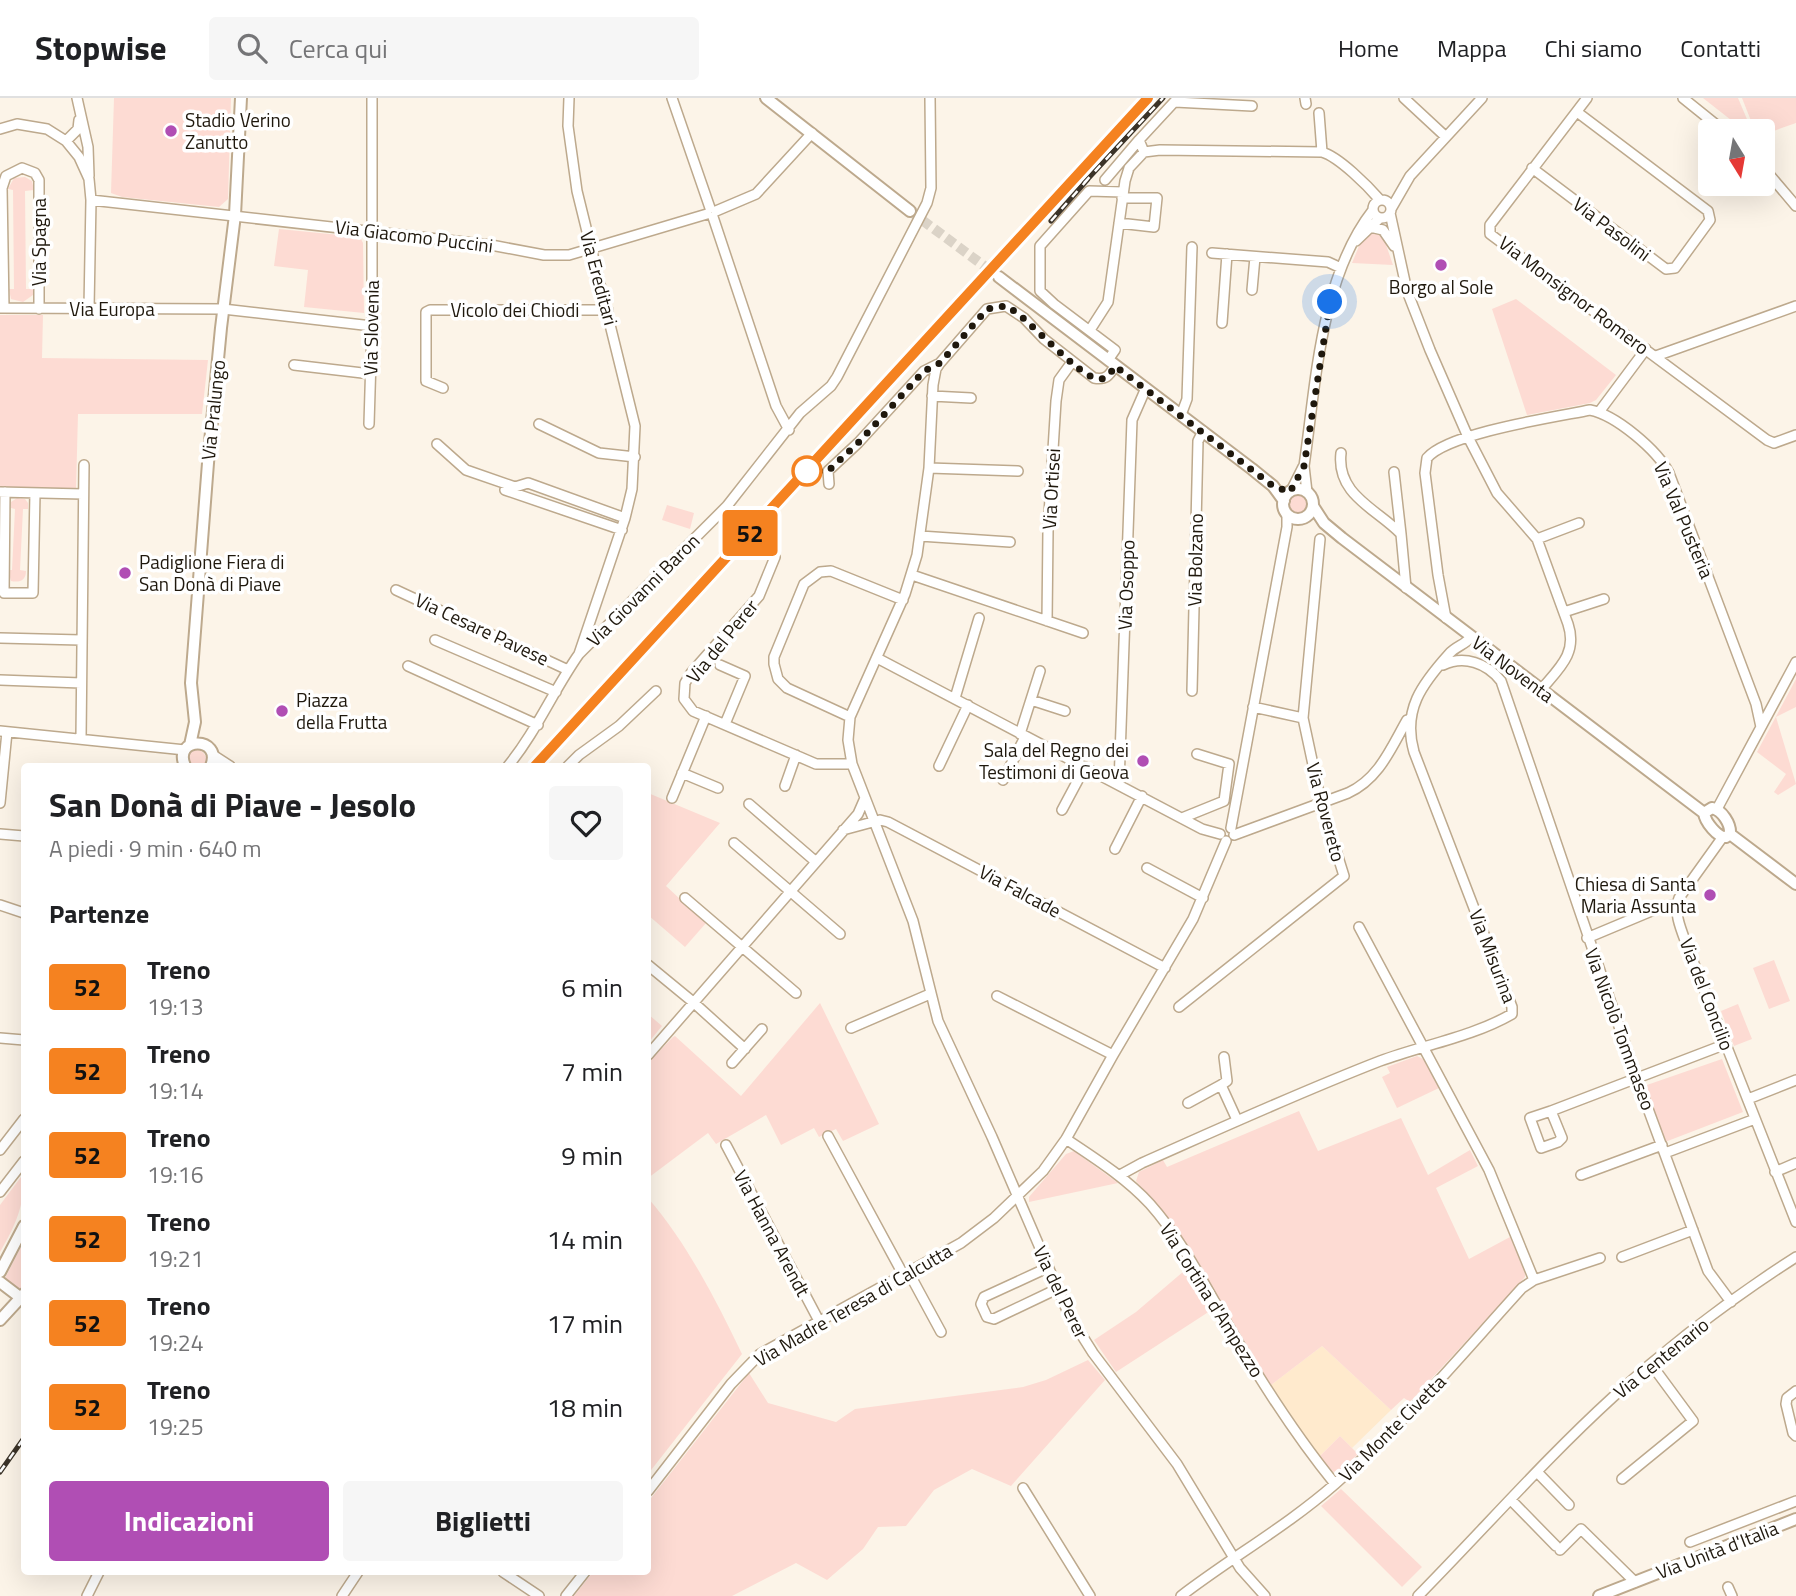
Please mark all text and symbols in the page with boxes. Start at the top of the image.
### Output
search box [209,17,699,80]
text: Stopwise [35,23,167,73]
icon: search [233,29,271,67]
text: Cerca qui [289,29,388,68]
text: Home [1338,30,1399,66]
text: Mappa [1437,30,1506,66]
text: Chi siamo [1544,30,1642,66]
text: Contatti [1680,30,1761,66]
place label: Stadio Verino Zanutto [185,105,291,156]
north arrow [1698,119,1774,196]
map controls [1698,119,1775,196]
marker: Stadio Verino Zanutto [163,123,179,139]
street label: Via Pasolini [1567,190,1658,268]
street label: Via Spagna [24,197,53,286]
street label: Via Giacomo Puccini [333,211,495,260]
street label: Via Ereditari [573,227,626,328]
street label: Via Monsignor Romero [1493,228,1656,361]
marker: Borgo al Sole [1433,257,1449,273]
place label: Borgo al Sole [1389,272,1493,301]
street label: Via Slovenia [355,279,386,376]
your location [1312,284,1347,319]
street label: Via Europa [69,294,155,323]
street label: Vicolo dei Chiodi [451,295,579,324]
street label: Via Pralungo [193,358,232,462]
street label: Via Ortisei [1034,448,1067,530]
unlabelled marker [792,456,822,486]
street label: Via Val Pusteria [1647,457,1722,583]
line badge: 52 [718,510,782,556]
street label: Via Bolzano [1179,513,1210,607]
text: 52 [737,515,763,551]
street label: Via Giovanni Baron [579,526,706,653]
street label: Via Osoppo [1109,539,1142,631]
place label: Padiglione Fiera di San Donà di Piave [139,547,284,598]
marker: Padiglione Fiera di San Donà di Piave [117,565,133,581]
street label: Via Cesare Pavese [410,585,554,672]
street label: Via del Perer [679,592,765,689]
street label: Via Noventa [1466,628,1561,709]
place label: Piazza della Frutta [296,685,388,736]
marker: Piazza della Frutta [274,703,290,719]
place label: Sala del Regno dei Testimoni di Geova [979,735,1129,786]
marker: Sala del Regno dei Testimoni di Geova [1135,753,1151,769]
street label: Via Rovereto [1299,759,1354,865]
text: San Donà di Piave - Jesolo [49,780,416,830]
button: heart [549,786,623,860]
text: A piedi · 9 min · 640 m [49,831,261,866]
street label: Via Falcade [974,857,1067,924]
place label: Chiesa di Santa Maria Assunta [1575,869,1696,920]
marker: Chiesa di Santa Maria Assunta [1702,887,1718,903]
text: Partenze [49,894,149,933]
street label: Via Misurina [1462,905,1525,1007]
street label: Via del Concilio [1673,933,1742,1054]
street label: Via Nicolò Tommaseo [1578,944,1663,1114]
text: Treno [147,950,210,989]
text: 6 min [561,968,623,1007]
text: 52 [74,969,101,1005]
text: 19:13 [147,989,204,1024]
text: Treno [147,1034,210,1073]
text: 7 min [561,1052,623,1091]
text: 52 [74,1053,101,1089]
text: 19:14 [147,1073,204,1108]
text: Treno [147,1118,210,1157]
text: 9 min [561,1136,623,1175]
text: 52 [74,1137,101,1173]
text: 19:16 [147,1157,204,1192]
street label: Via Hanna Arendt [727,1164,818,1301]
text: Treno [147,1202,210,1241]
street label: Via Cortina d'Ampezzo [1153,1217,1272,1383]
text: 14 min [547,1220,623,1259]
text: 52 [74,1221,101,1257]
street label: Via Madre Teresa di Calcutta [748,1236,958,1373]
street label: Via del Perer [1026,1240,1097,1344]
text: 19:21 [147,1241,204,1276]
text: Treno [147,1286,210,1325]
text: 17 min [547,1304,623,1343]
text: 52 [74,1305,101,1341]
street label: Via Centenario [1607,1310,1715,1405]
text: 19:24 [147,1325,204,1360]
street label: Via Monte Civetta [1331,1367,1452,1488]
text: Treno [147,1370,210,1409]
text: 18 min [547,1388,623,1427]
text: 52 [74,1389,101,1425]
text: 19:25 [147,1409,204,1444]
button: Indicazioni [49,1481,329,1561]
button: Biglietti [343,1481,623,1561]
street label: Via Unità d'Italia [1651,1513,1783,1586]

